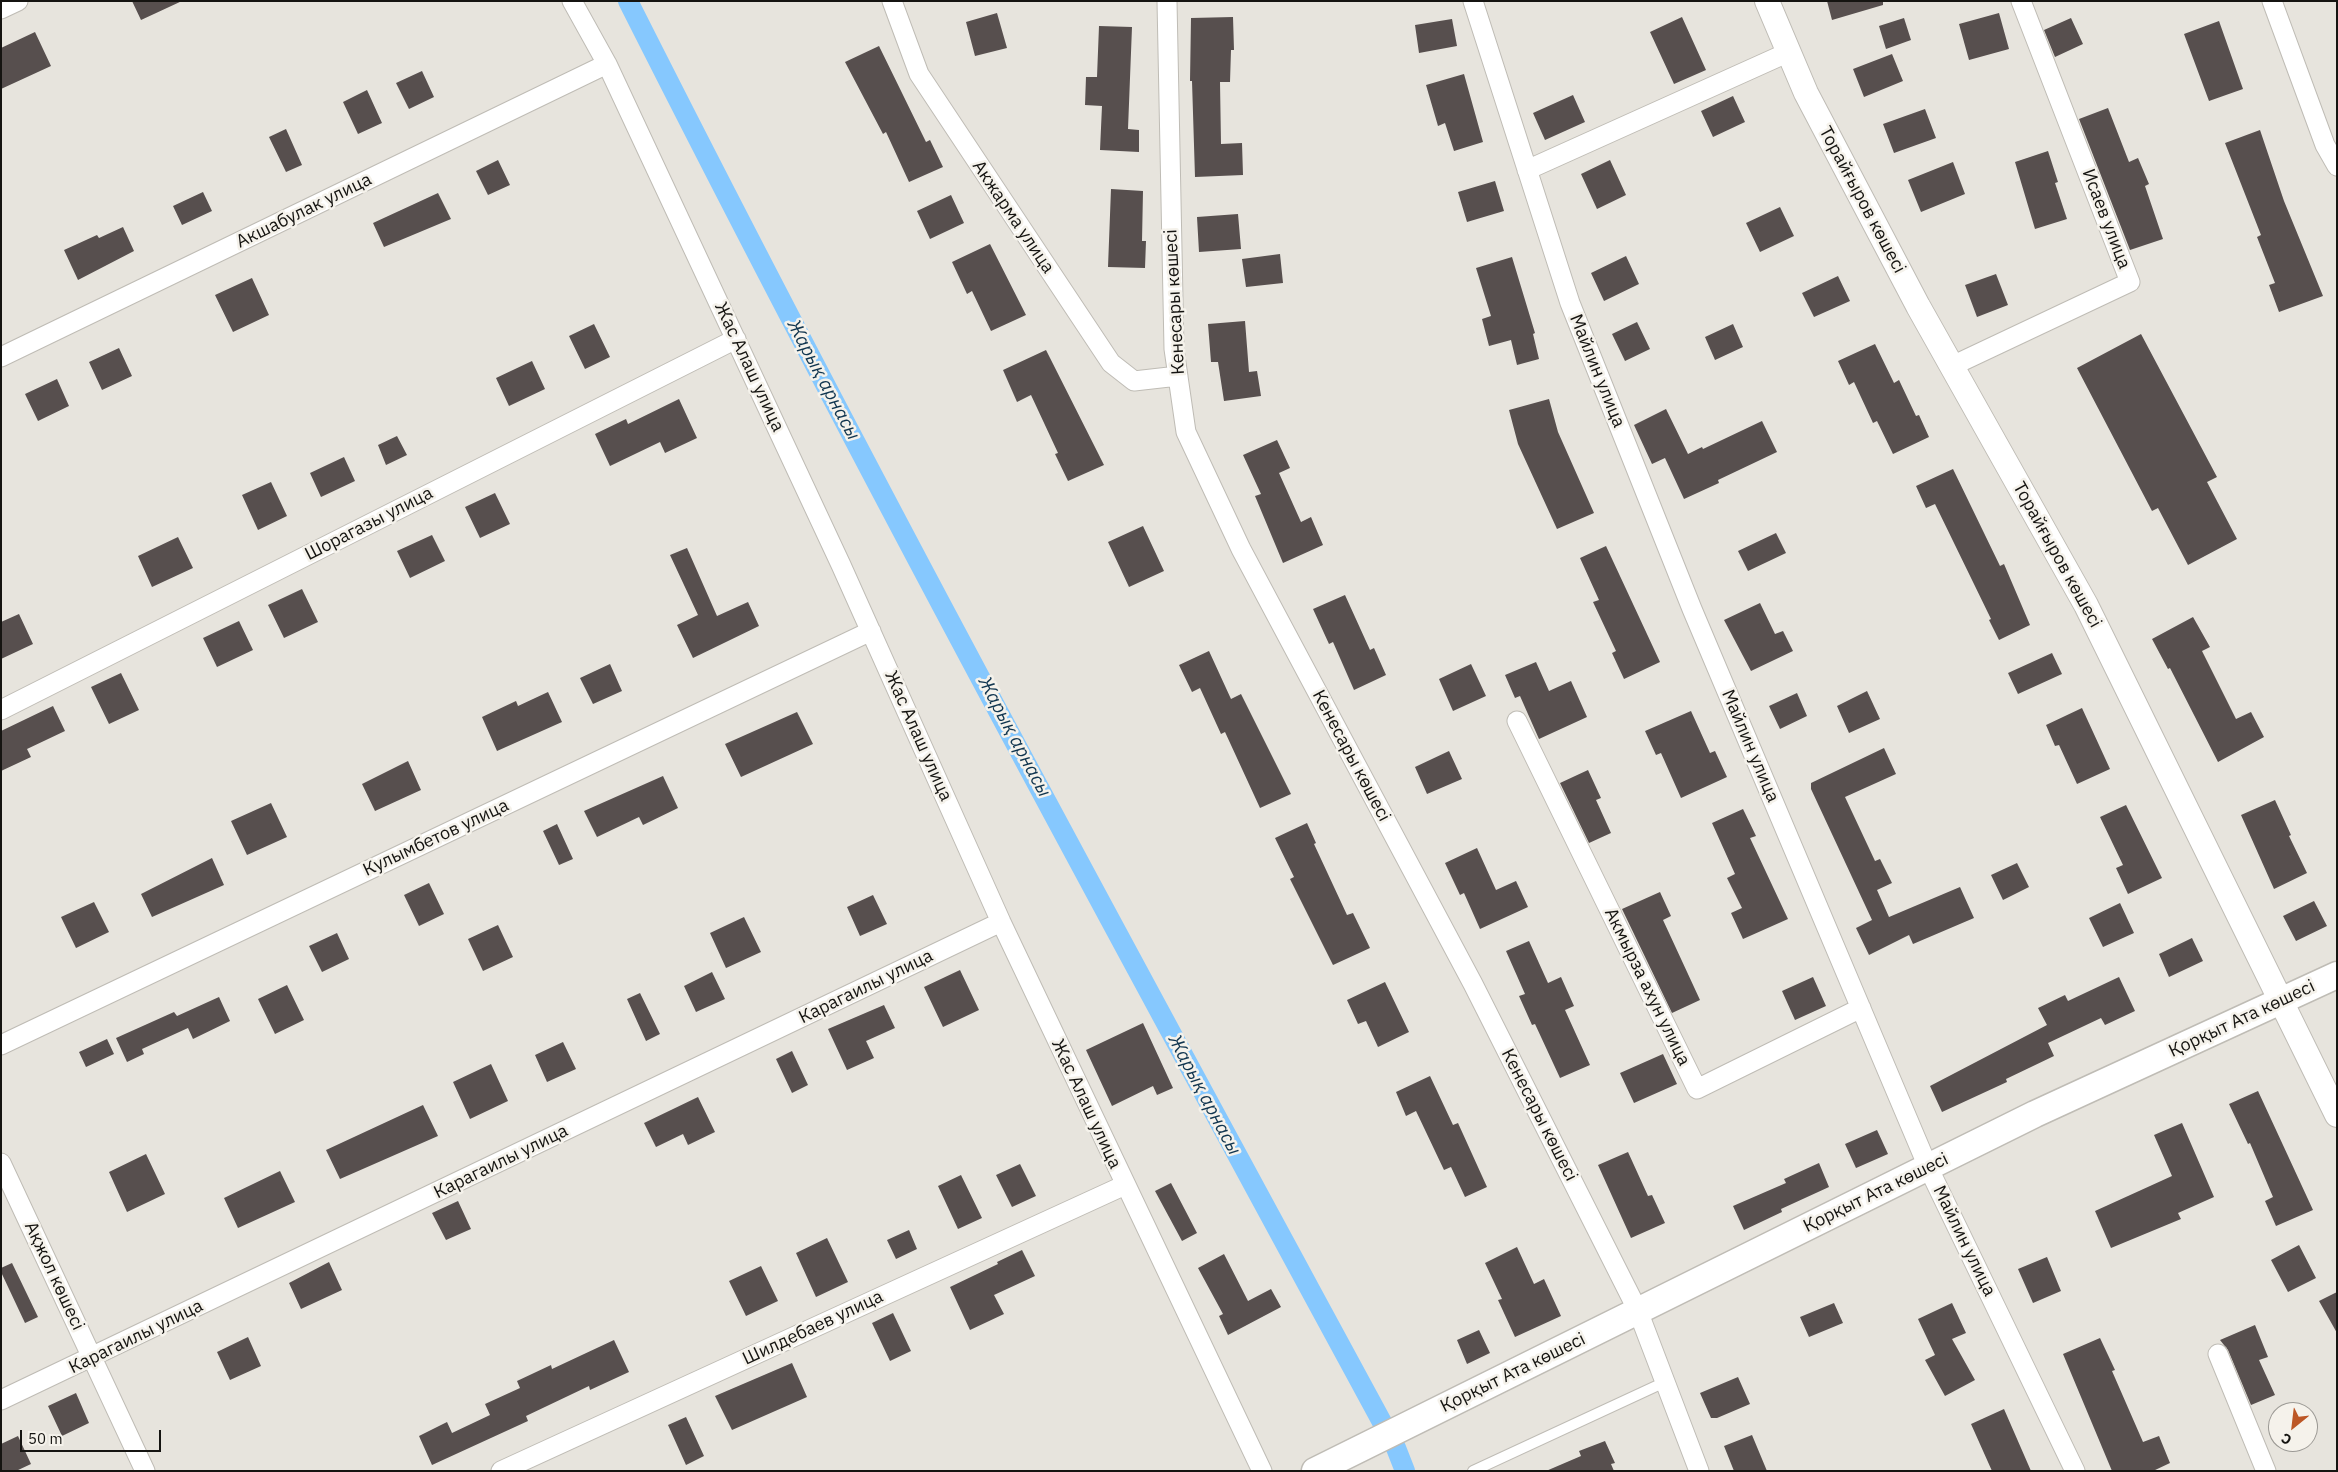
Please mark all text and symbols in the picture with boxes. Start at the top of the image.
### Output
street label: Торайғыров көшесі [1814,123,1910,277]
street label: Акжарма улица [967,156,1059,278]
street label: Исаев улица [2077,166,2135,272]
street label: Акшабулак улица [233,169,375,253]
street label: Кенесары көшесі [1160,229,1190,375]
street label: Жас Алаш улица [710,299,788,435]
street label: Майлин улица [1564,311,1630,431]
water label: Жарық арнасы [782,316,864,444]
street label: Торайғыров көшесі [2008,478,2106,632]
street label: Шорагазы улица [301,482,437,566]
street label: Жас Алаш улица [880,667,956,805]
water label: Жарық арнасы [973,673,1055,801]
street label: Майлин улица [1717,686,1783,806]
street label: Кенесары көшесі [1307,687,1395,825]
street label: Кулымбетов улица [360,795,512,881]
street label: Акмырза ахун улица [1599,905,1695,1069]
street label: Карагаилы улица [795,945,937,1029]
street label: Қорқыт Ата көшесі [2166,976,2318,1062]
water label: Жарық арнасы [1163,1031,1245,1159]
street label: Жас Алаш улица [1047,1036,1125,1172]
street label: Кенесары көшесі [1496,1045,1582,1185]
street label: Карагаилы улица [430,1120,572,1204]
street label: Қорқыт Ата көшесі [1800,1149,1952,1237]
street label: Майлин улица [1928,1182,2000,1300]
street label: Ақжол көшесі [19,1218,89,1334]
street label: Шилдебаев улица [739,1286,887,1370]
street label: Карагаилы улица [65,1295,207,1379]
street label: Қорқыт Ата көшесі [1437,1329,1589,1417]
north arrow [2268,1402,2318,1452]
scale bar [22,1420,164,1452]
text: 50 m [28,1429,63,1448]
text: С [2278,1429,2295,1449]

